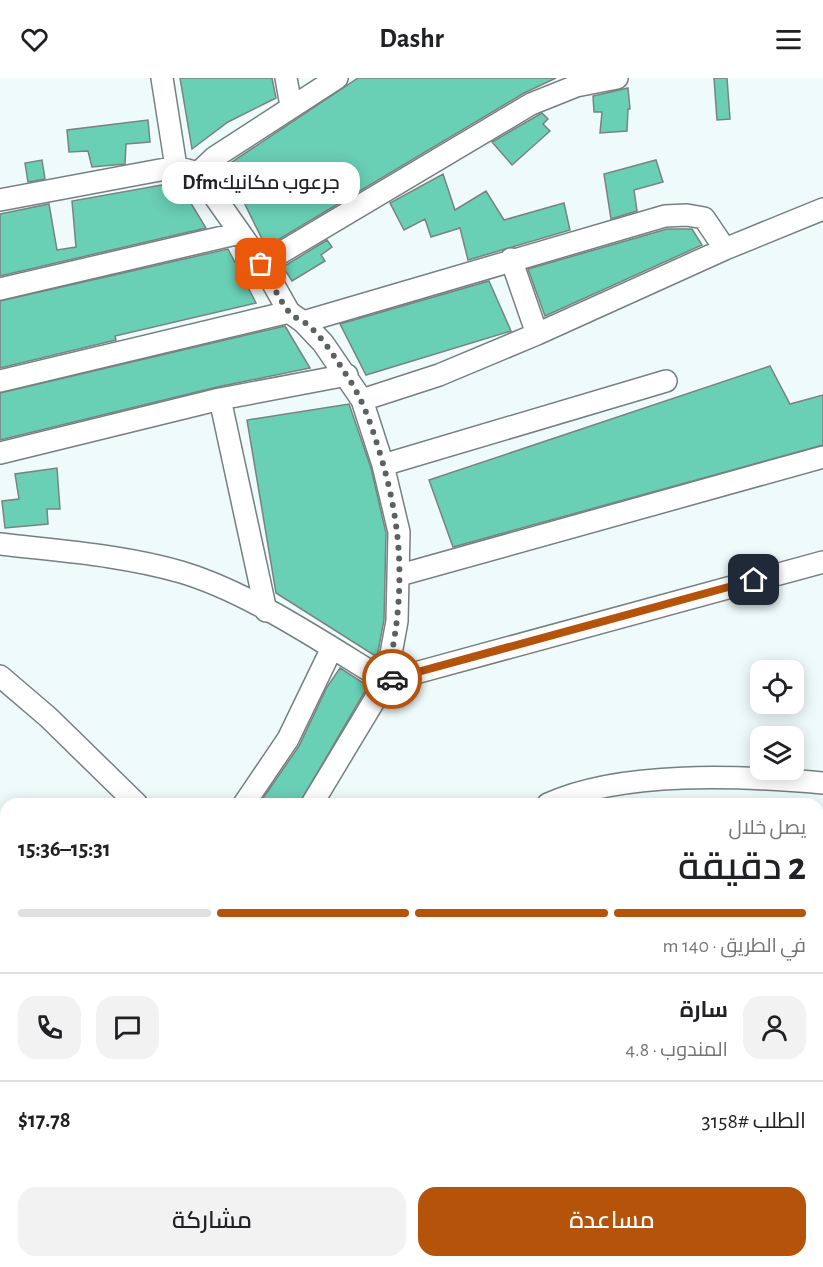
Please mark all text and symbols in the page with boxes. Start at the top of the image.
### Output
icon: heart [18,23,51,56]
icon: menu [772,23,805,56]
text: Dashr [379,25,444,52]
callout: جرعوب مكانيكDfm [162,162,360,204]
text: جرعوب مكانيكDfm [182,173,340,193]
pin [235,238,286,289]
icon: bag [244,247,277,280]
pin [728,554,779,605]
icon: home [737,563,770,596]
courier [362,649,422,709]
map controls [750,660,804,780]
button: locate [750,660,804,714]
icon: car [376,663,409,696]
button: layers [750,726,804,780]
text: يصل خلال [728,818,806,838]
text: 15:31–15:36 [18,838,111,860]
text: 2 دقيقة [678,848,806,887]
text: في الطريق · 140 m [663,936,806,956]
button: phone [18,996,81,1059]
button: chat [96,996,159,1059]
button: person [743,996,806,1059]
text: سارة [680,999,728,1021]
text: المندوب · 4.8 [625,1040,728,1060]
text: $17.78 [18,1109,71,1131]
text: الطلب #3158 [702,1110,806,1132]
button: مشاركة [18,1187,406,1256]
button: مساعدة [418,1187,806,1256]

